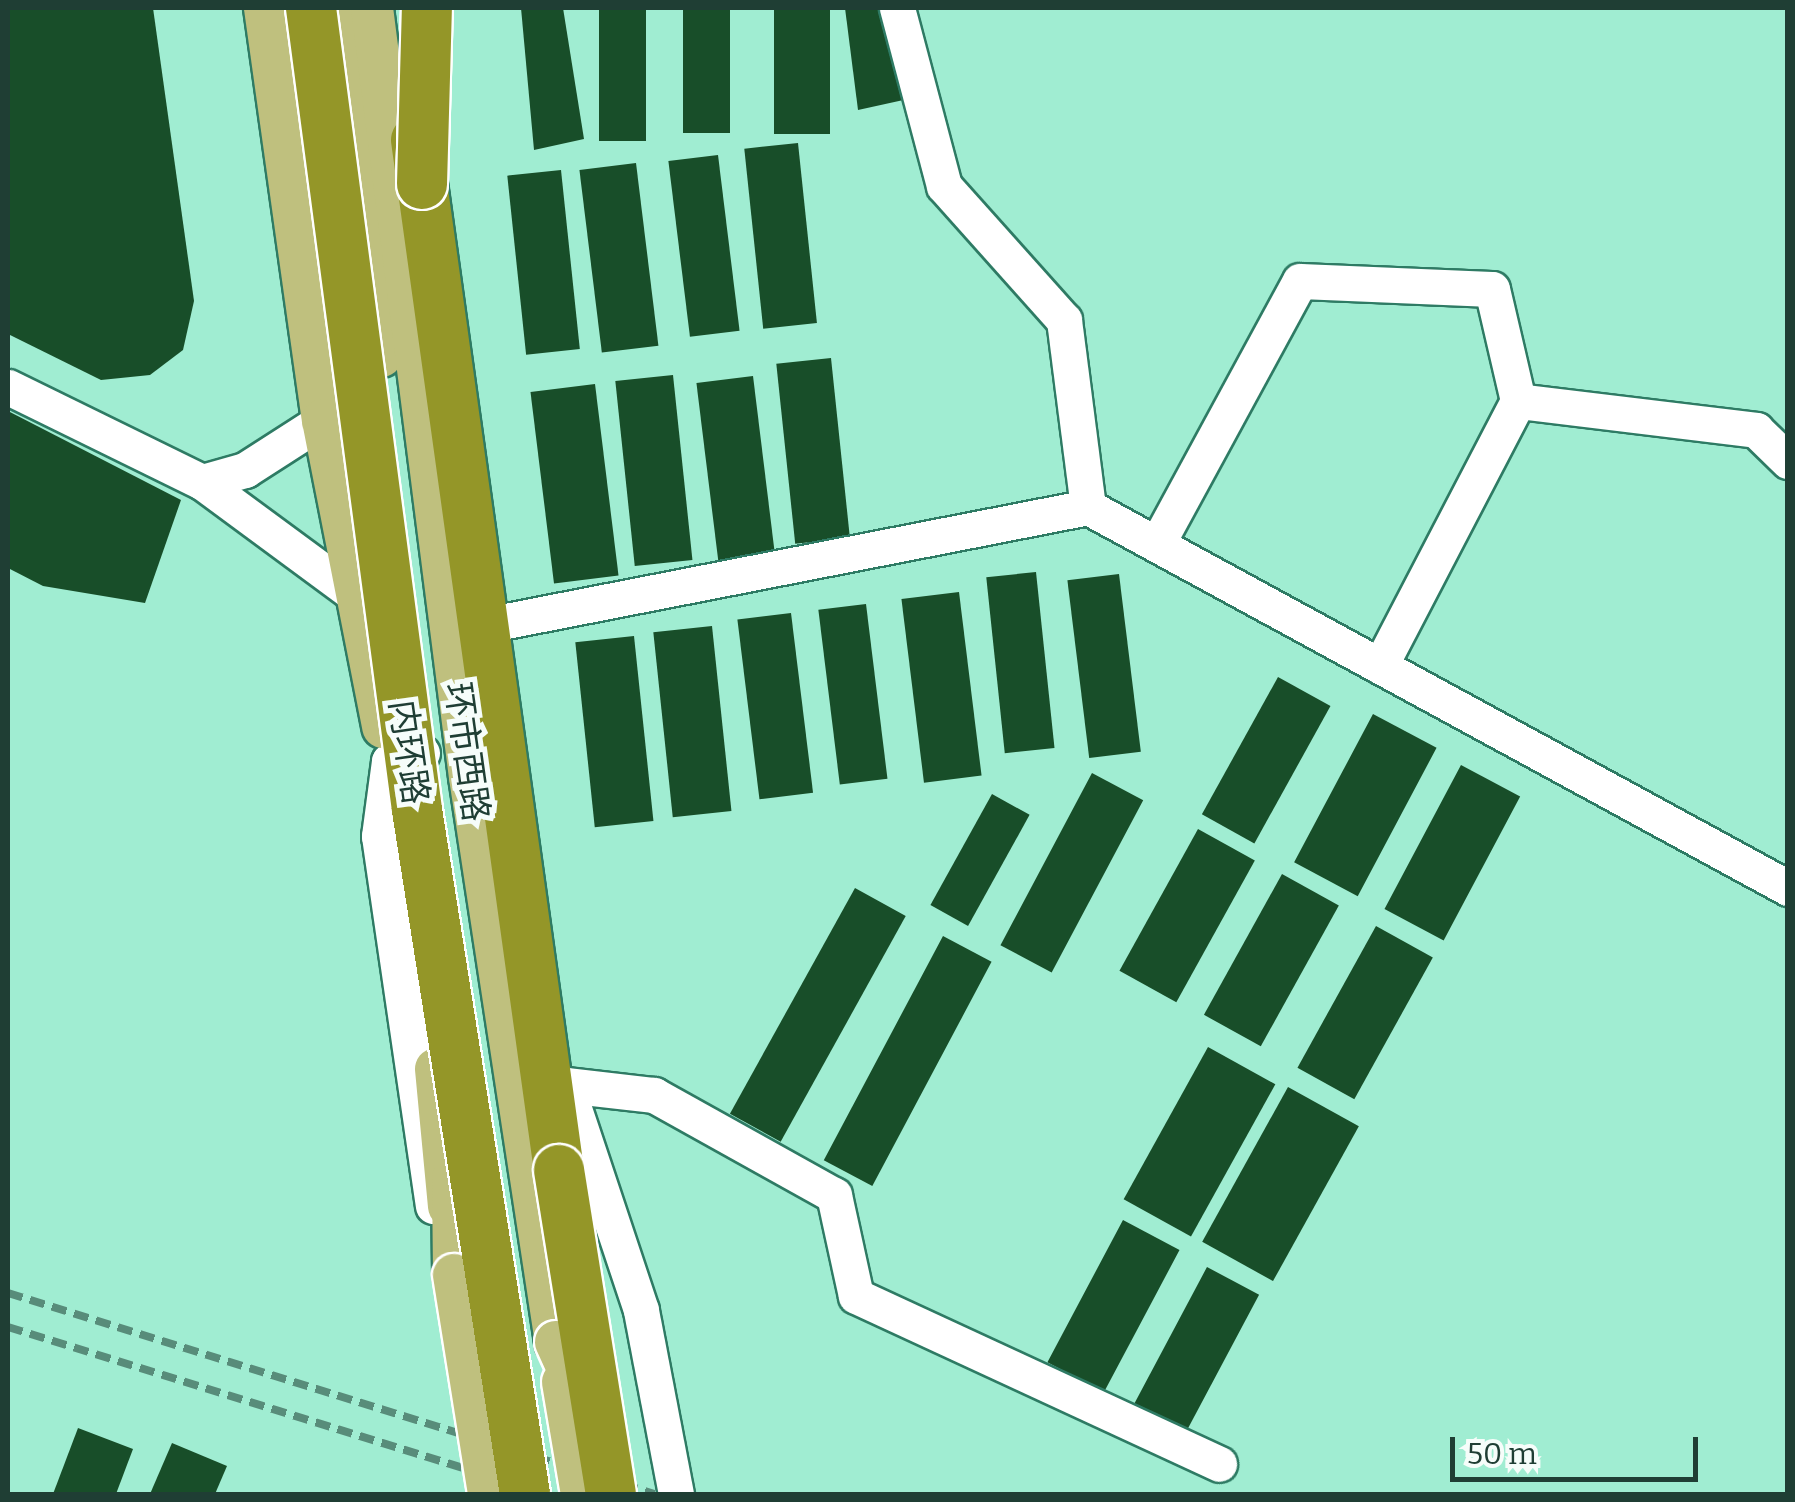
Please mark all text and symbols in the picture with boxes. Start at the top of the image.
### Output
street label: 环市西路 [436,680,498,824]
street label: 内环路 [381,697,437,807]
scale bar [1455,1417,1702,1479]
text: 50 m [1467,1436,1537,1472]

